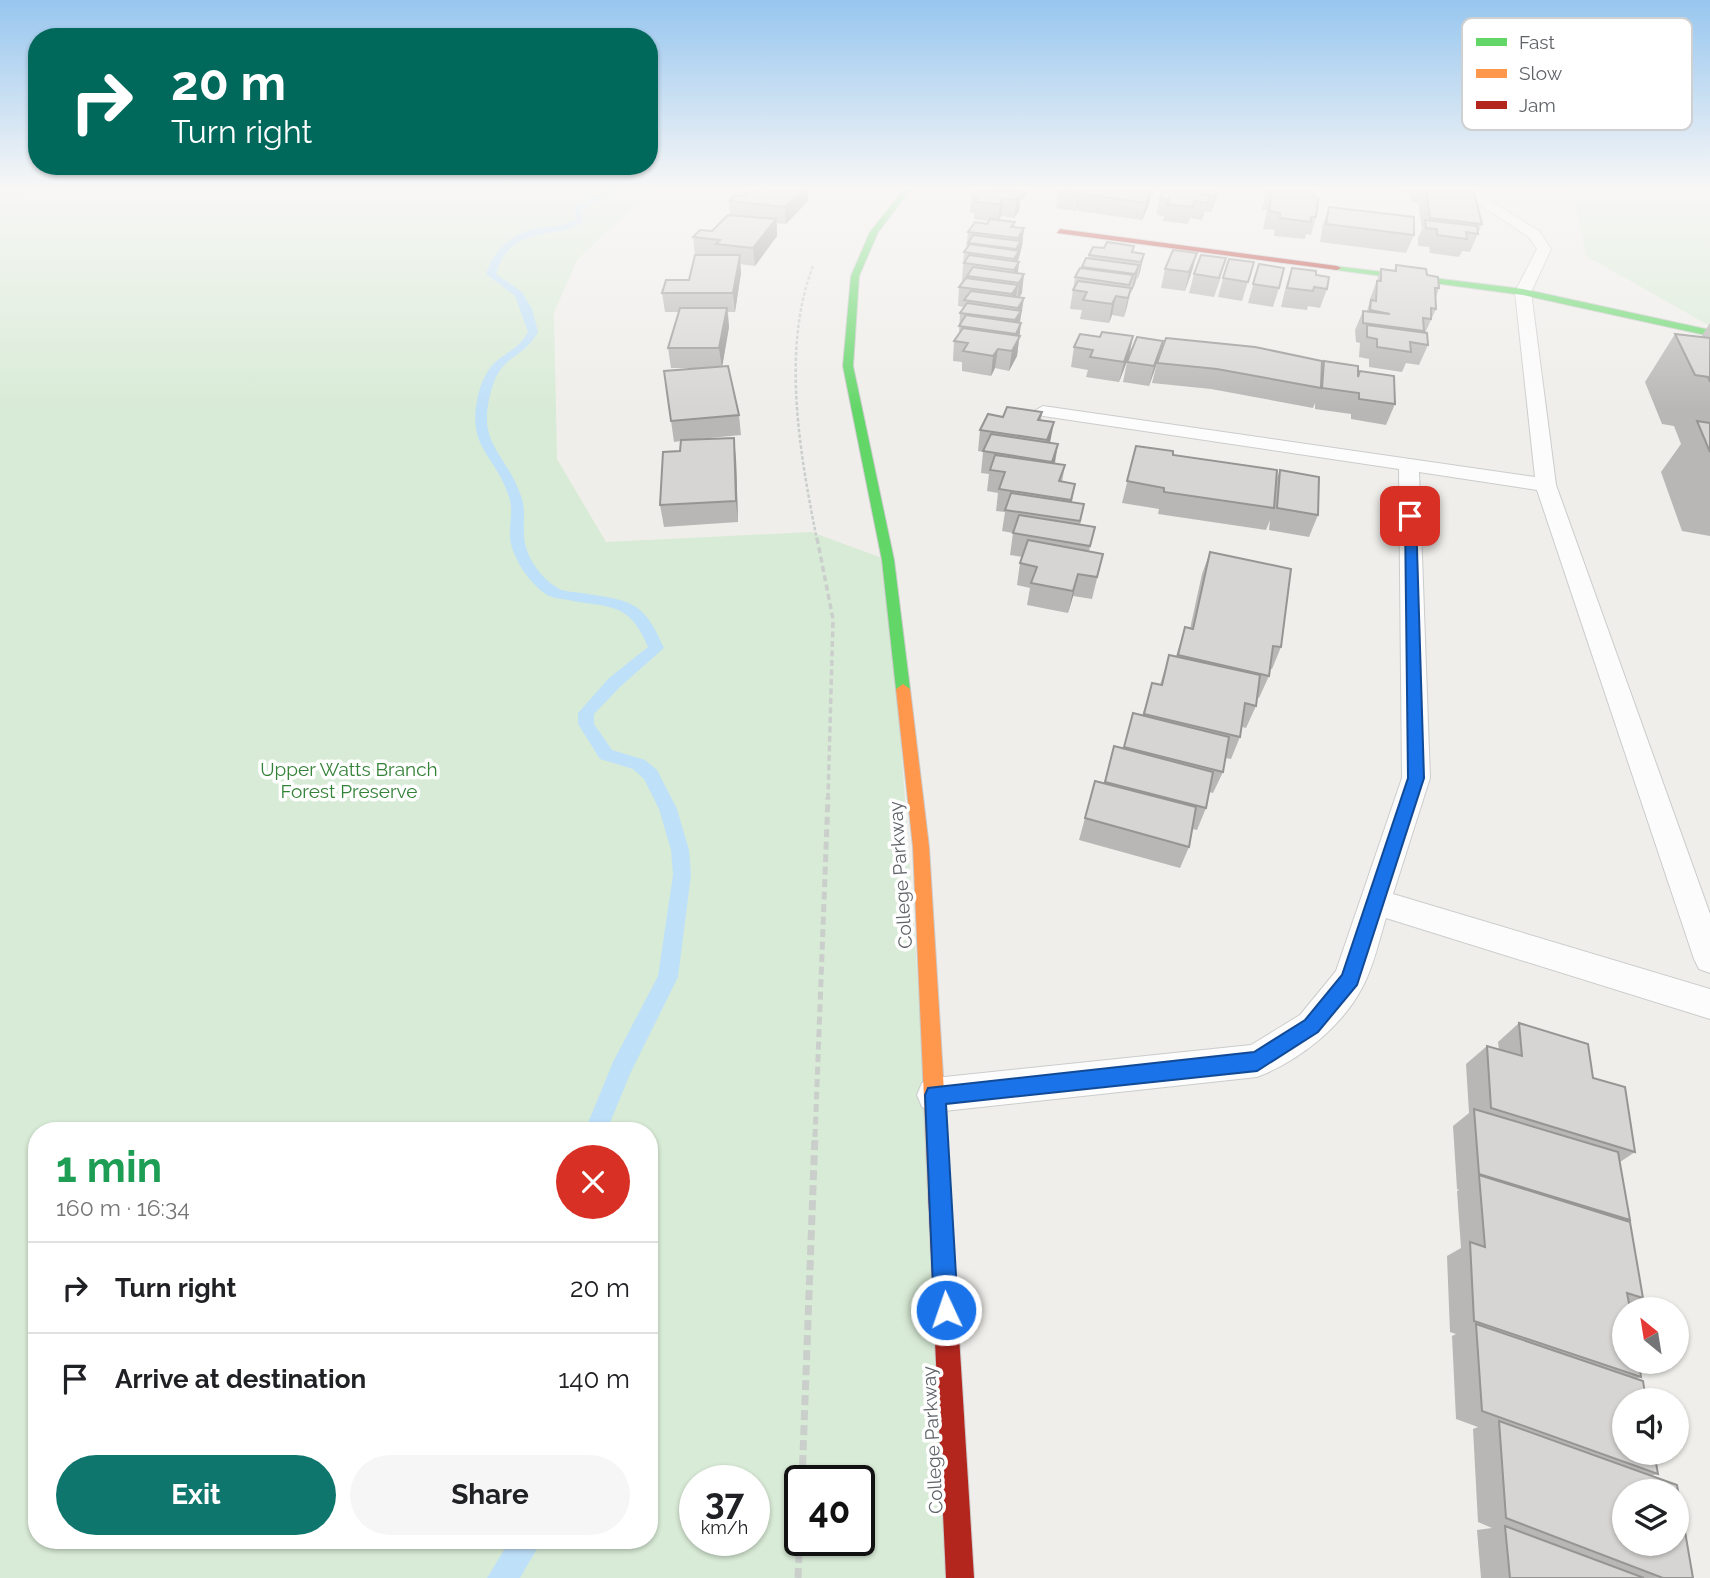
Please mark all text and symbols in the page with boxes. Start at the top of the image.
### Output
legend [1462,18,1692,130]
text: Fast [1519,31,1555,53]
text: 20 m [171,54,286,111]
icon: right [56,56,147,147]
text: Slow [1519,62,1563,84]
text: Jam [1519,94,1556,116]
text: Turn right [171,113,312,150]
pin [1380,486,1440,546]
icon: arrive [1391,497,1429,535]
park label: Upper Watts Branch Forest Preserve [260,758,438,802]
street label: College Parkway [884,800,916,950]
text: 1 min [56,1143,162,1192]
button: close [556,1145,630,1219]
text: 160 m · 16:34 [56,1194,190,1221]
icon: right [56,1269,94,1307]
text: Turn right [115,1273,236,1303]
text: 20 m [570,1273,630,1303]
position arrow [909,1273,983,1347]
north arrow [1612,1297,1689,1374]
map controls [1612,1297,1689,1556]
icon: arrive [56,1360,94,1398]
text: Arrive at destination [115,1364,366,1394]
text: 140 m [558,1364,630,1394]
street label: College Parkway [917,1366,947,1514]
button: sound [1612,1388,1689,1465]
button: Exit [56,1455,336,1535]
button: Share [350,1455,630,1535]
speed limit sign: 40 [784,1465,875,1556]
button: layers [1612,1479,1689,1556]
text: 37 [705,1481,744,1522]
text: km/h [701,1517,748,1538]

